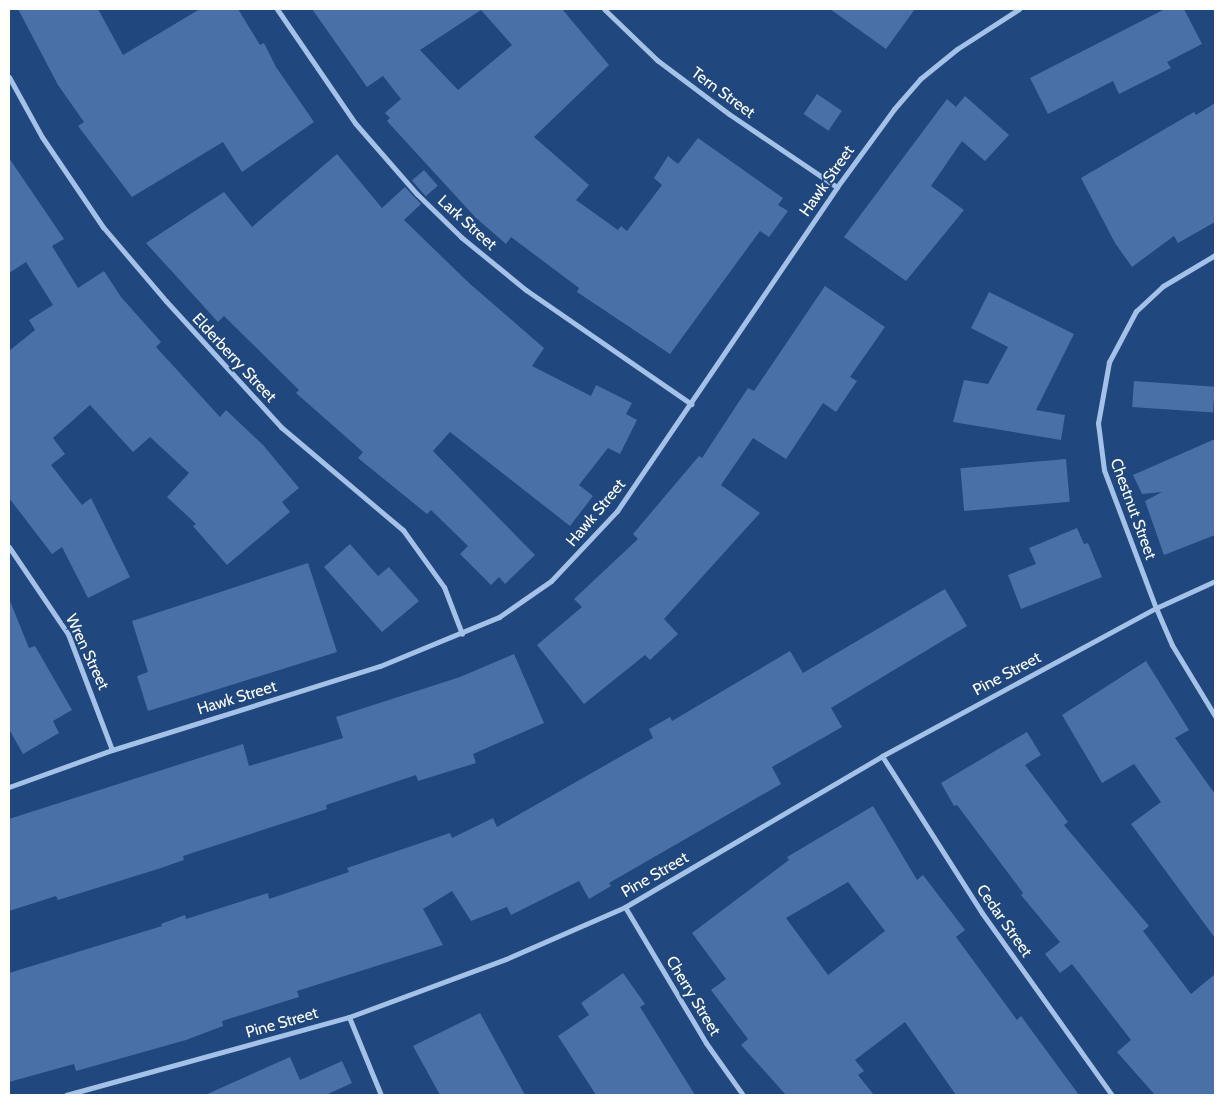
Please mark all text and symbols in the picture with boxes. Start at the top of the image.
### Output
street label: Tern Street [687,63,759,123]
street label: Hawk Street [796,142,858,220]
street label: Lark Street [434,192,500,254]
street label: Elderberry Street [188,310,280,406]
street label: Chestnut Street [1106,456,1160,562]
street label: Hawk Street [562,475,630,551]
street label: Wren Street [61,611,113,693]
street label: Pine Street [970,648,1044,700]
street label: Hawk Street [195,677,279,719]
street label: Pine Street [618,848,692,902]
street label: Cedar Street [972,881,1036,961]
street label: Cherry Street [662,953,724,1039]
street label: Pine Street [244,1004,320,1042]

